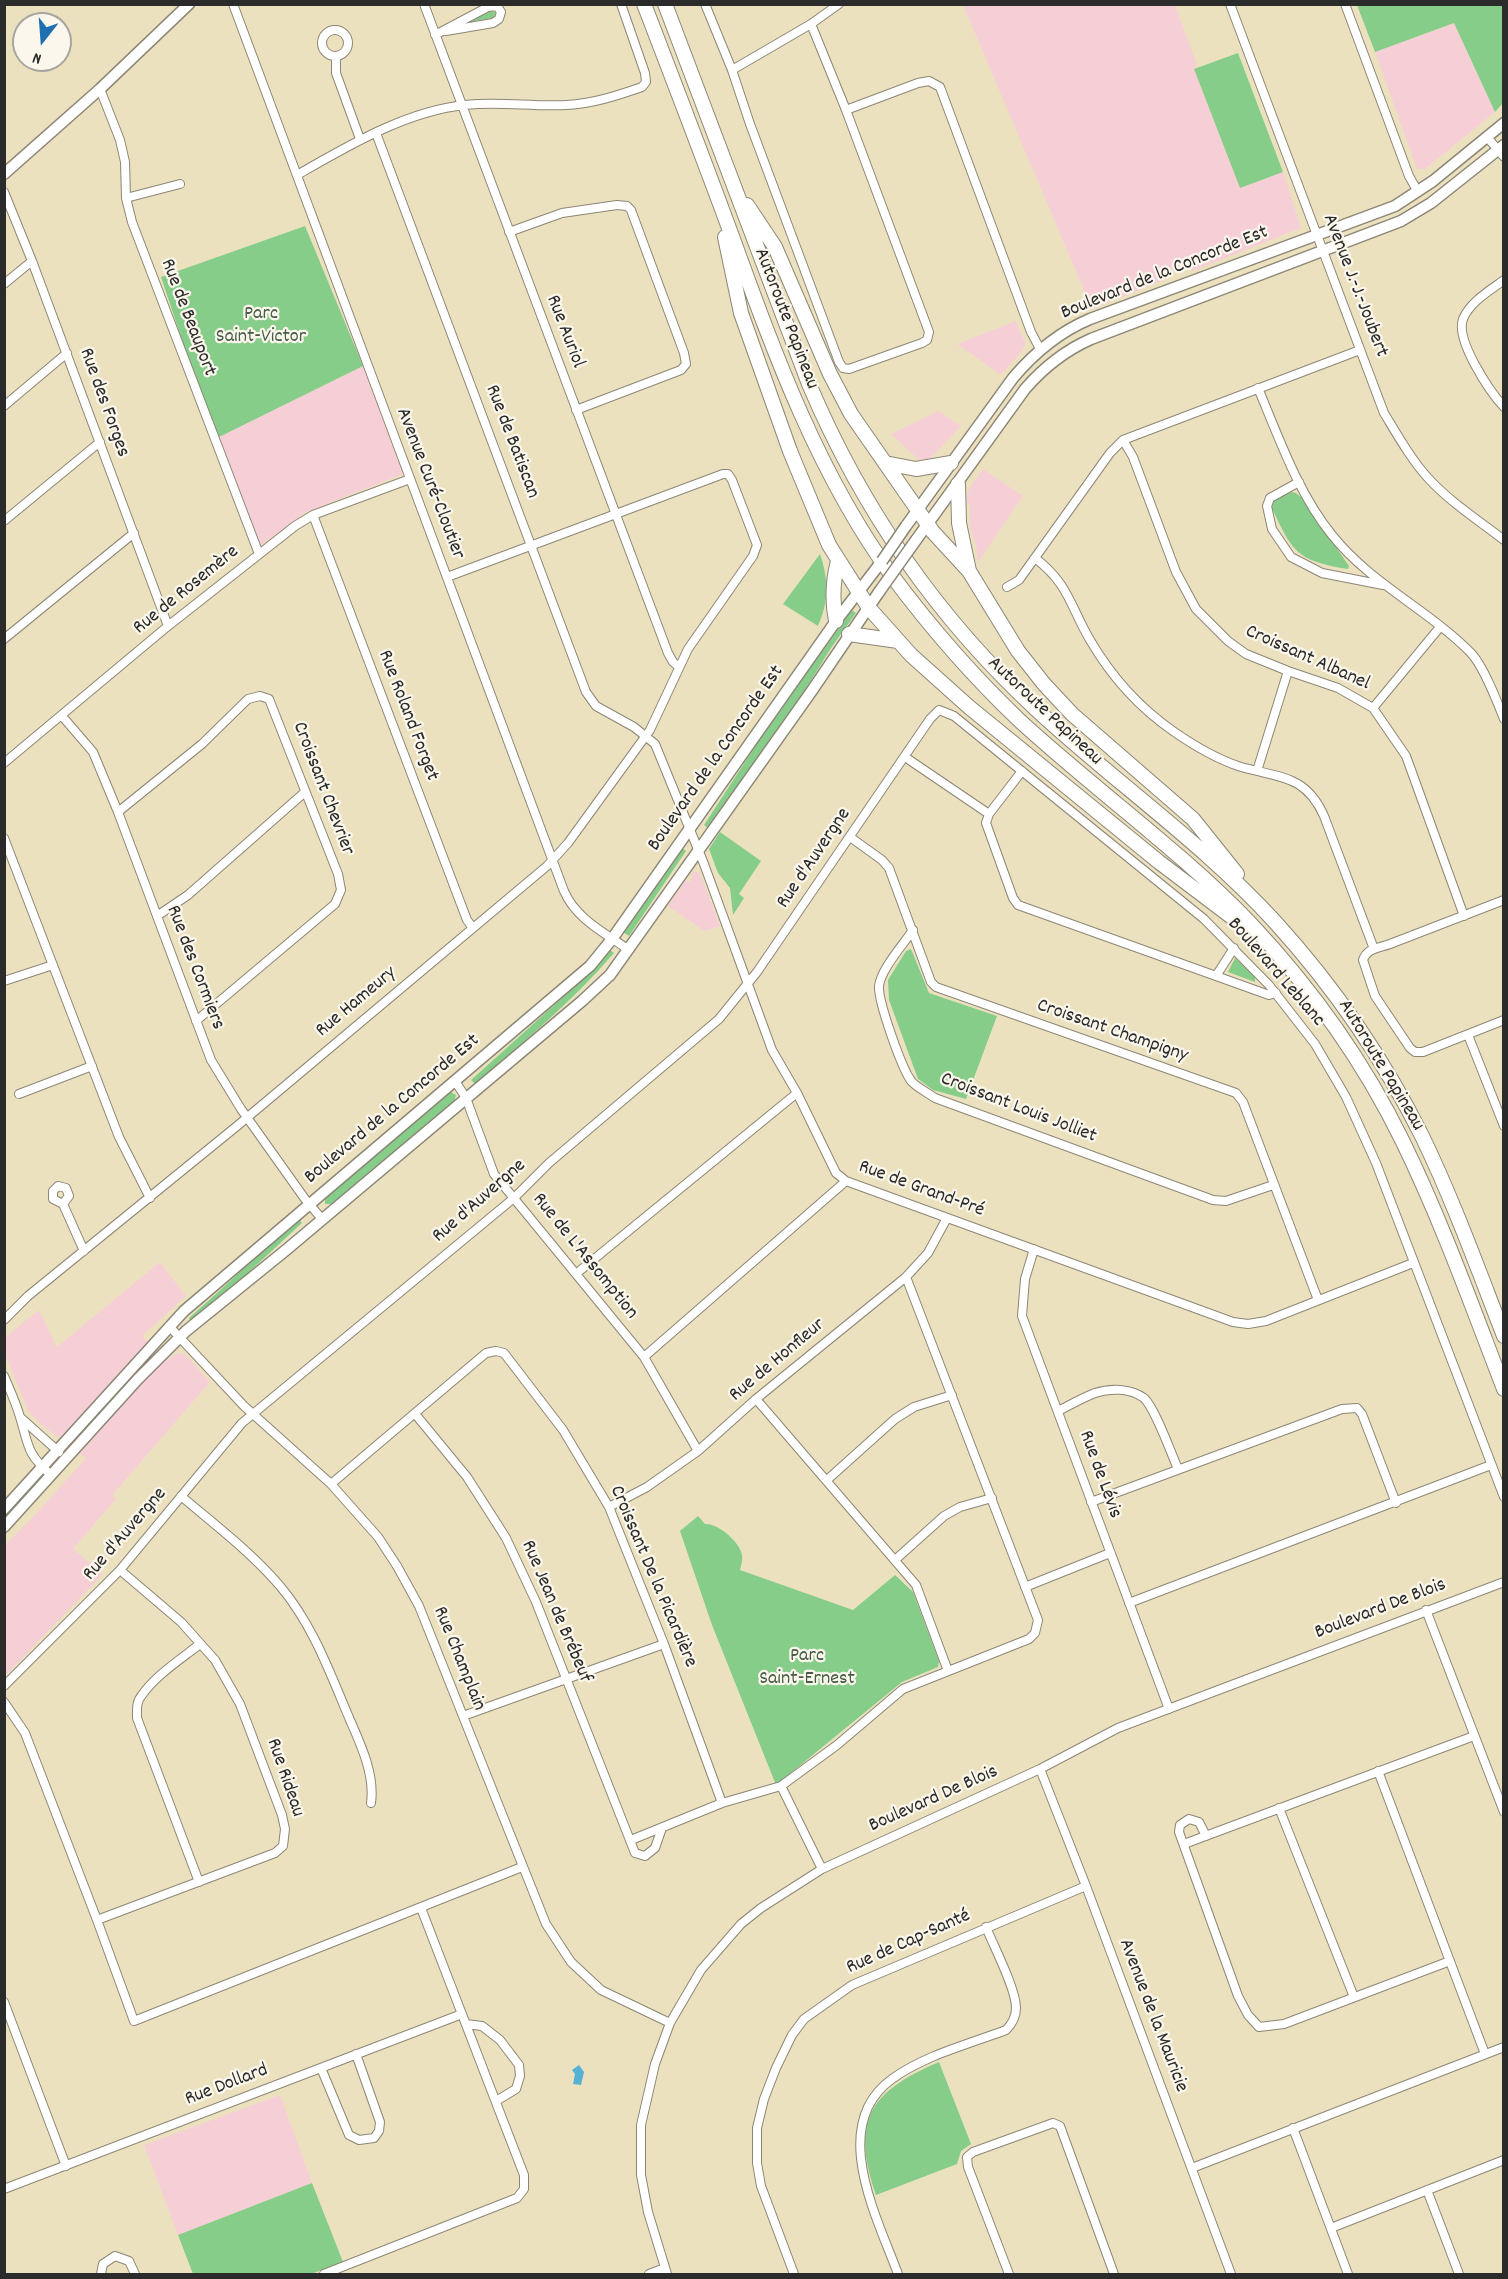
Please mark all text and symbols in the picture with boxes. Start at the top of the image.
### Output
north arrow [12,12,72,72]
text: N [30,46,44,70]
street label: Avenue J.-J.-Joubert [1316,211,1392,361]
street label: Boulevard de la Concorde Est [1058,221,1272,327]
street label: Autoroute Papineau [747,245,823,393]
street label: Rue de Beauport [154,256,220,380]
street label: Rue Auriol [539,292,589,372]
park label: Parc Saint-Victor [216,303,306,350]
street label: Rue des Forges [72,345,134,461]
street label: Rue de Batiscan [478,382,544,502]
street label: Avenue Curé-Cloutier [389,405,469,563]
street label: Rue de Rosemère [129,541,245,641]
street label: Croissant Albanel [1241,621,1373,697]
street label: Rue Roland Forget [371,647,443,785]
street label: Autoroute Papineau [981,652,1107,772]
street label: Boulevard de la Concorde Est [644,662,790,856]
street label: Croissant Chevrier [286,719,358,859]
street label: Rue d'Auvergne [773,804,857,914]
street label: Rue des Cormiers [159,902,229,1034]
street label: Boulevard Leblanc [1221,914,1329,1032]
street label: Rue Hameury [312,962,402,1044]
street label: Croissant Champigny [1033,995,1191,1069]
street label: Autoroute Papineau [1331,996,1429,1136]
street label: Boulevard de la Concorde Est [301,1030,485,1190]
street label: Croissant Louis Jolliet [937,1068,1099,1150]
street label: Rue d'Auvergne [428,1155,532,1249]
street label: Rue de Grand-Pré [855,1156,987,1224]
street label: Rue de L'Assomption [526,1189,642,1325]
street label: Rue de Honfleur [725,1314,831,1408]
street label: Rue de Lévis [1072,1428,1126,1522]
street label: Croissant De la Picardière [603,1482,701,1672]
street label: Rue d'Auvergne [79,1483,173,1587]
street label: Rue Jean de Brébeuf [514,1537,596,1687]
street label: Boulevard De Blois [1312,1574,1450,1646]
street label: Rue Champlain [426,1603,490,1715]
park label: Parc Saint-Ernest [759,1645,855,1692]
street label: Rue Rideau [259,1736,309,1820]
street label: Boulevard De Blois [866,1761,1002,1839]
street label: Rue de Cap-Santé [843,1905,975,1981]
street label: Avenue de la Mauricie [1112,1936,1192,2096]
street label: Rue Dollard [182,2059,272,2113]

